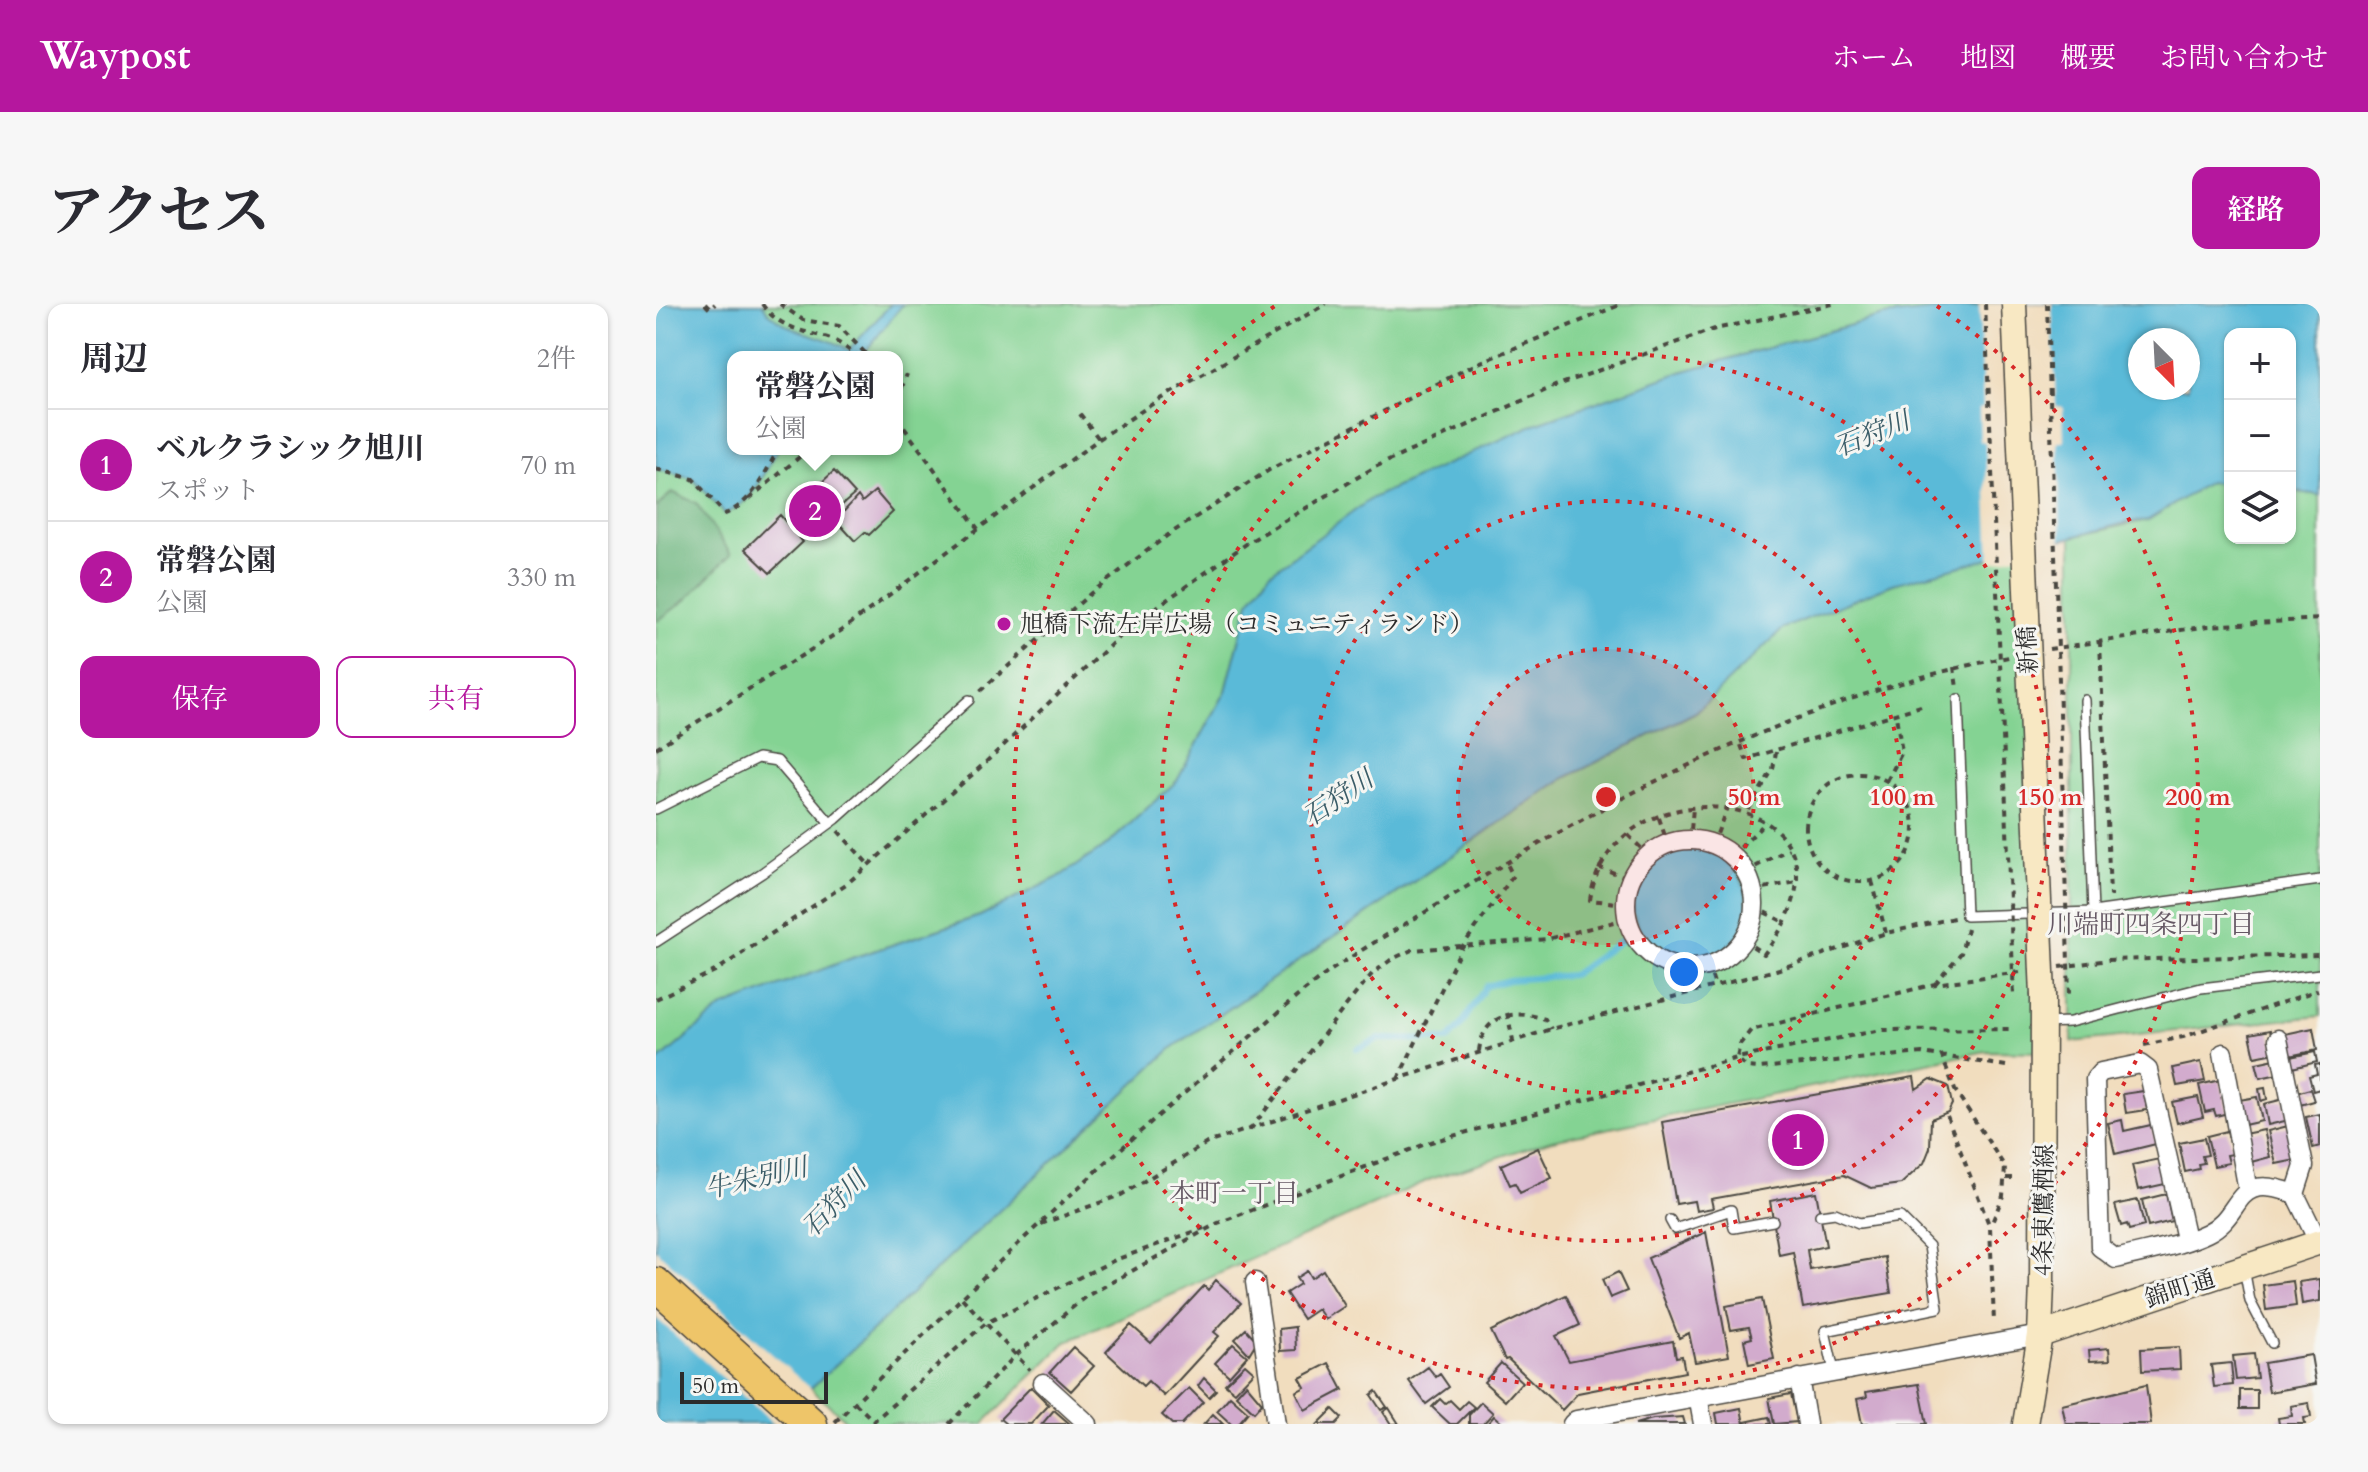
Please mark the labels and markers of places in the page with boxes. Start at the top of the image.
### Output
pin: 2 [789,481,841,541]
place label: 旭橋下流左岸広場（コミュニティランド） [1020,608,1474,641]
marker: 旭橋下流左岸広場（コミュニティランド） [995,615,1013,633]
centre of rings [1592,783,1620,811]
pin: 1 [1772,1110,1824,1170]

